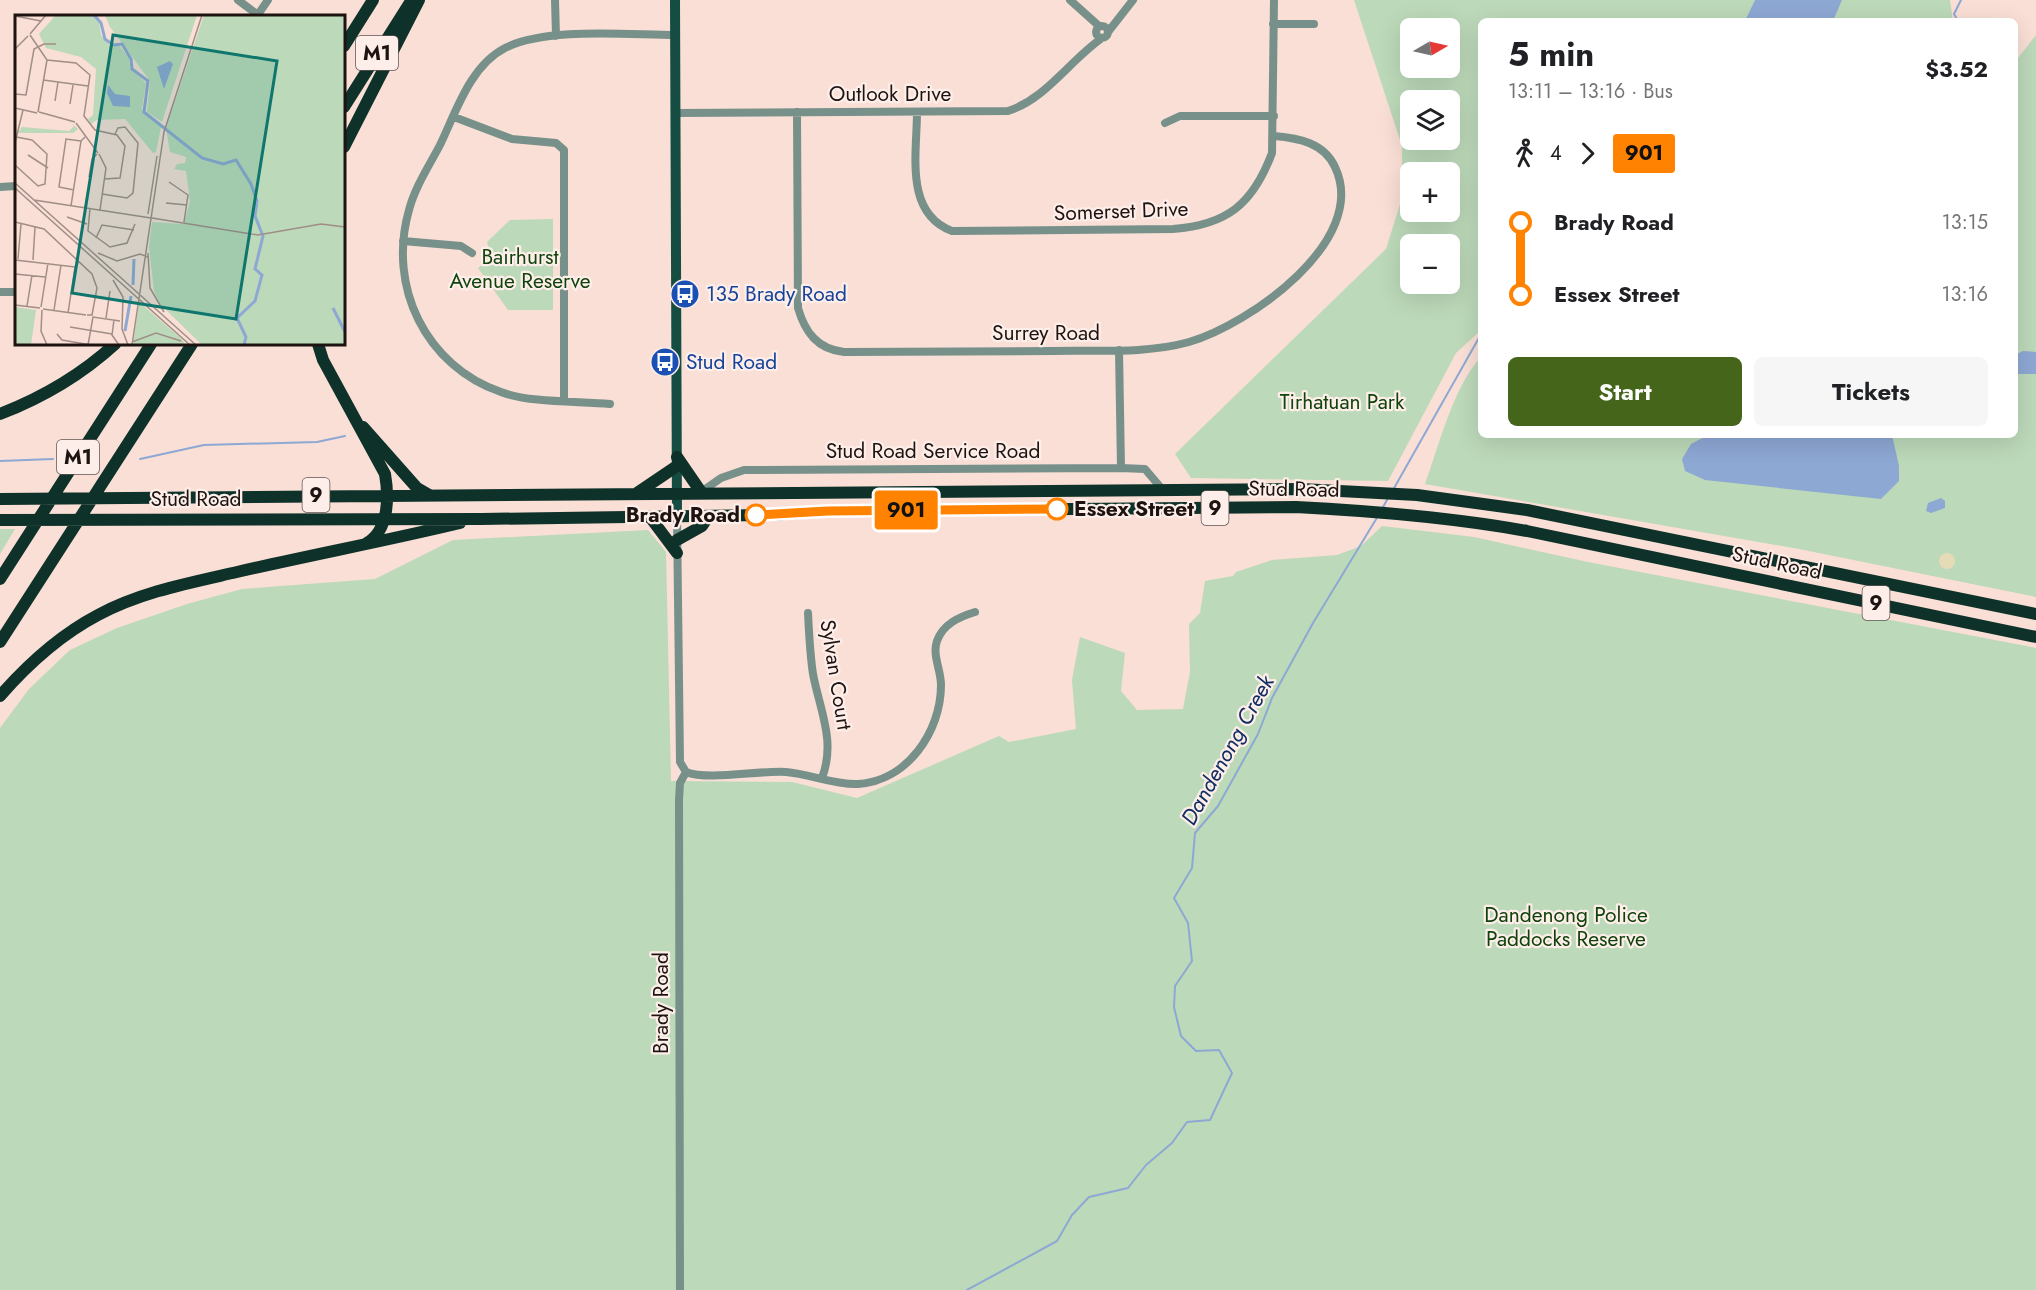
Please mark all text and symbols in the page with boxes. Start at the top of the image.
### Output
inset map [15,15,345,345]
north arrow [1400,18,1460,78]
map controls [1400,18,1460,294]
text: 5 min [1508,31,1594,78]
road number: M1 [356,36,398,70]
text: $3.52 [1925,53,1988,85]
text: 13:11 – 13:16 · Bus [1508,77,1673,106]
street label: Outlook Drive [829,79,952,109]
button: layers [1400,90,1460,150]
icon: walk [1508,137,1541,170]
icon: forward [1571,137,1604,170]
text: 901 [1625,138,1663,168]
text: 4 [1550,139,1562,168]
button: + [1400,162,1460,222]
street label: Somerset Drive [1053,194,1189,228]
text: Brady Road [1554,206,1674,238]
text: 13:15 [1942,208,1988,237]
button: − [1400,234,1460,294]
park label: Bairhurst Avenue Reserve [449,242,591,296]
bus stop icon: 135 Brady Road [669,278,701,310]
text: Essex Street [1554,278,1680,310]
place label: 135 Brady Road [706,279,847,309]
text: 13:16 [1942,280,1988,309]
street label: Surrey Road [992,318,1100,348]
bus stop icon: Stud Road [649,346,681,378]
place label: Stud Road [686,347,777,377]
button: Start [1508,357,1742,426]
button: Tickets [1754,357,1988,426]
park label: Tirhatuan Park [1280,387,1405,417]
street label: Stud Road Service Road [826,436,1040,466]
road number: M1 [57,440,99,474]
street label: Stud Road [1248,473,1340,505]
road number: 9 [302,478,330,512]
street label: Stud Road [150,484,242,514]
line badge: 901 [872,490,940,530]
road number: 9 [1202,491,1228,525]
place label: Essex Street [1074,494,1194,524]
text: 901 [887,495,925,525]
marker: Essex Street [1046,498,1068,520]
place label: Brady Road [626,500,740,530]
marker: Brady Road [745,504,767,526]
street label: Stud Road [1729,539,1825,587]
road number: 9 [1862,586,1890,620]
street label: Sylvan Court [812,618,860,732]
water label: Dandenong Creek [1173,668,1282,831]
park label: Dandenong Police Paddocks Reserve [1484,900,1648,954]
street label: Brady Road [646,952,676,1054]

